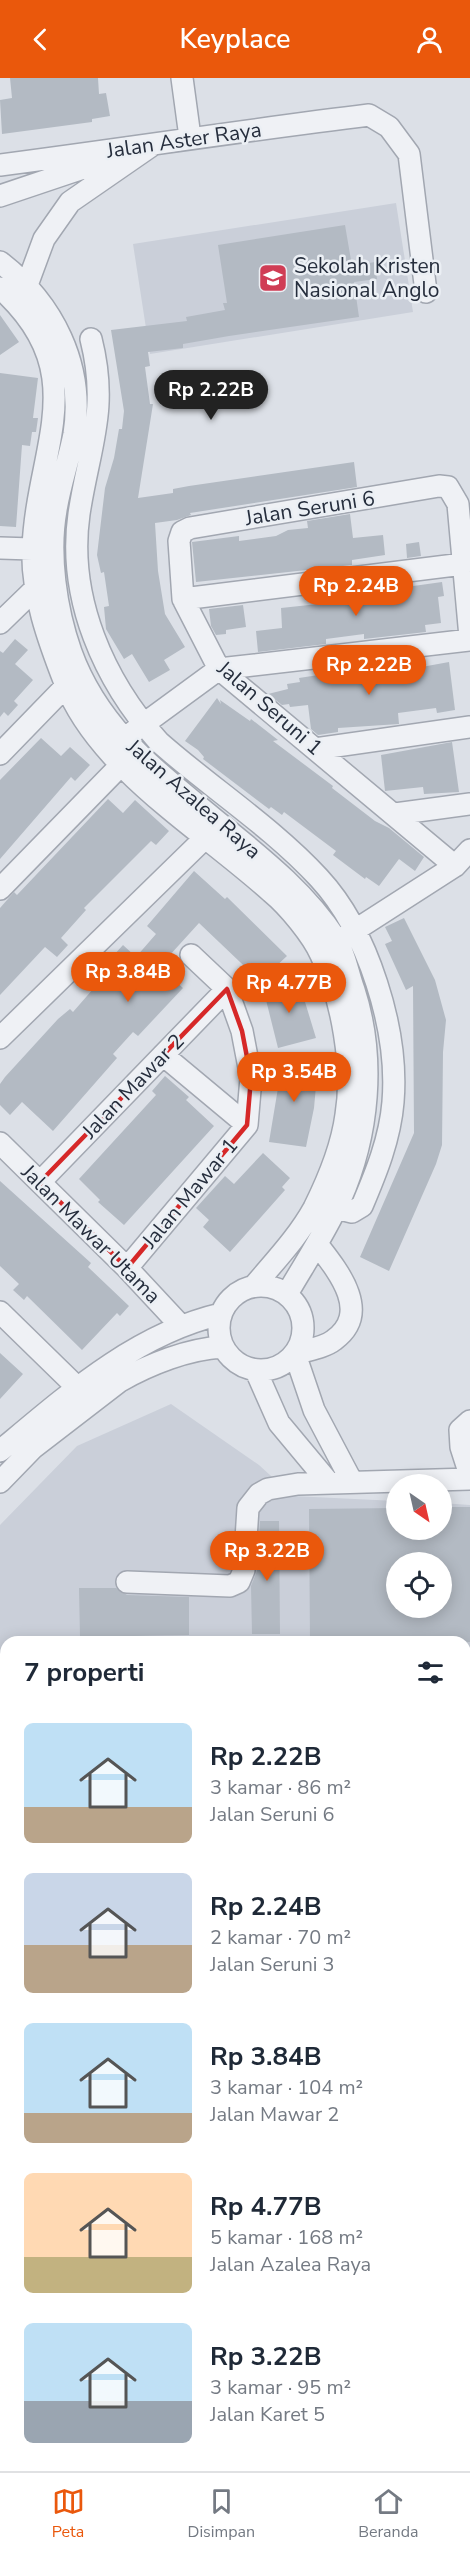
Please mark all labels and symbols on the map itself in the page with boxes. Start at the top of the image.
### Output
street label: Jalan Aster Raya [104,115,263,165]
place label: Sekolah Kristen Nasional Anglo [294,252,441,304]
school or university icon: Sekolah Kristen Nasional Anglo [257,262,289,294]
pin: Rp 2.22B [149,370,273,421]
street label: Jalan Seruni 6 [242,484,377,532]
pin: Rp 2.24B [294,566,418,617]
pin: Rp 2.22B [307,645,431,696]
street label: Jalan Seruni 1 [211,654,329,761]
street label: Jalan Azalea Raya [120,732,267,865]
pin: Rp 3.84B [66,952,190,1003]
pin: Rp 4.77B [227,963,351,1014]
street label: Jalan Mawar 2 [75,1027,190,1145]
pin: Rp 3.54B [232,1052,356,1103]
street label: Jalan Mawar 1 [135,1132,244,1255]
street label: Jalan Mawar Utama [15,1158,167,1310]
north arrow [386,1474,452,1540]
pin: Rp 3.22B [205,1531,329,1582]

